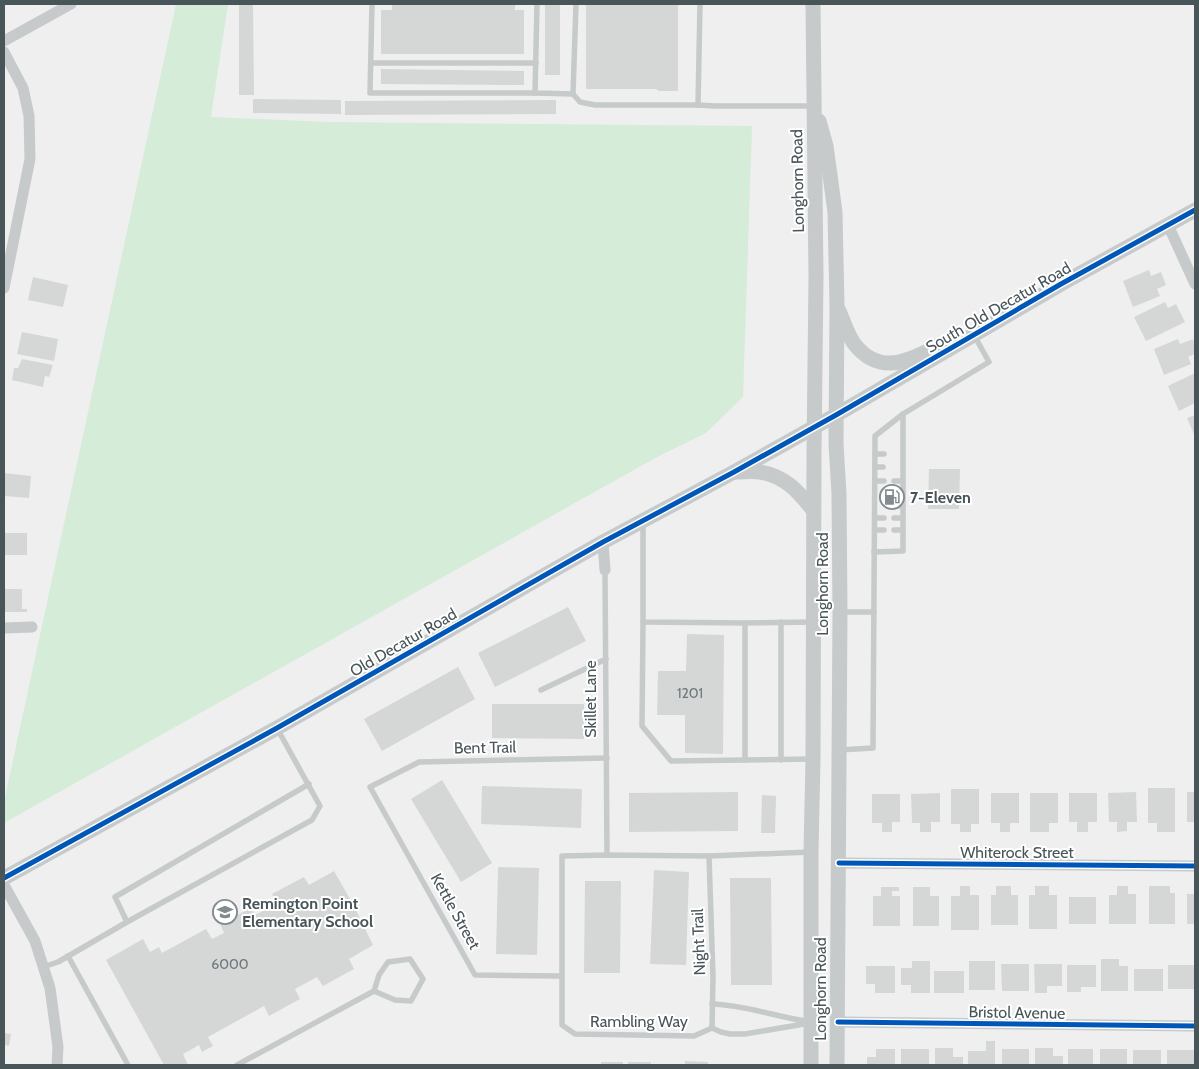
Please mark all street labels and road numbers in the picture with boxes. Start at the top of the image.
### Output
street label: Longhorn Road [787,129,808,233]
street label: South Old Decatur Road [922,258,1074,357]
street label: Longhorn Road [813,532,832,636]
street label: Old Decatur Road [347,604,460,681]
street label: Skillet Lane [581,660,600,738]
street label: Bent Trail [454,737,517,758]
street label: Whiterock Street [960,843,1074,862]
street label: Kettle Street [427,870,485,953]
street label: Night Trail [688,908,709,976]
street label: Longhorn Road [811,937,830,1041]
street label: Bristol Avenue [968,1002,1066,1023]
street label: Rambling Way [590,1012,688,1031]

